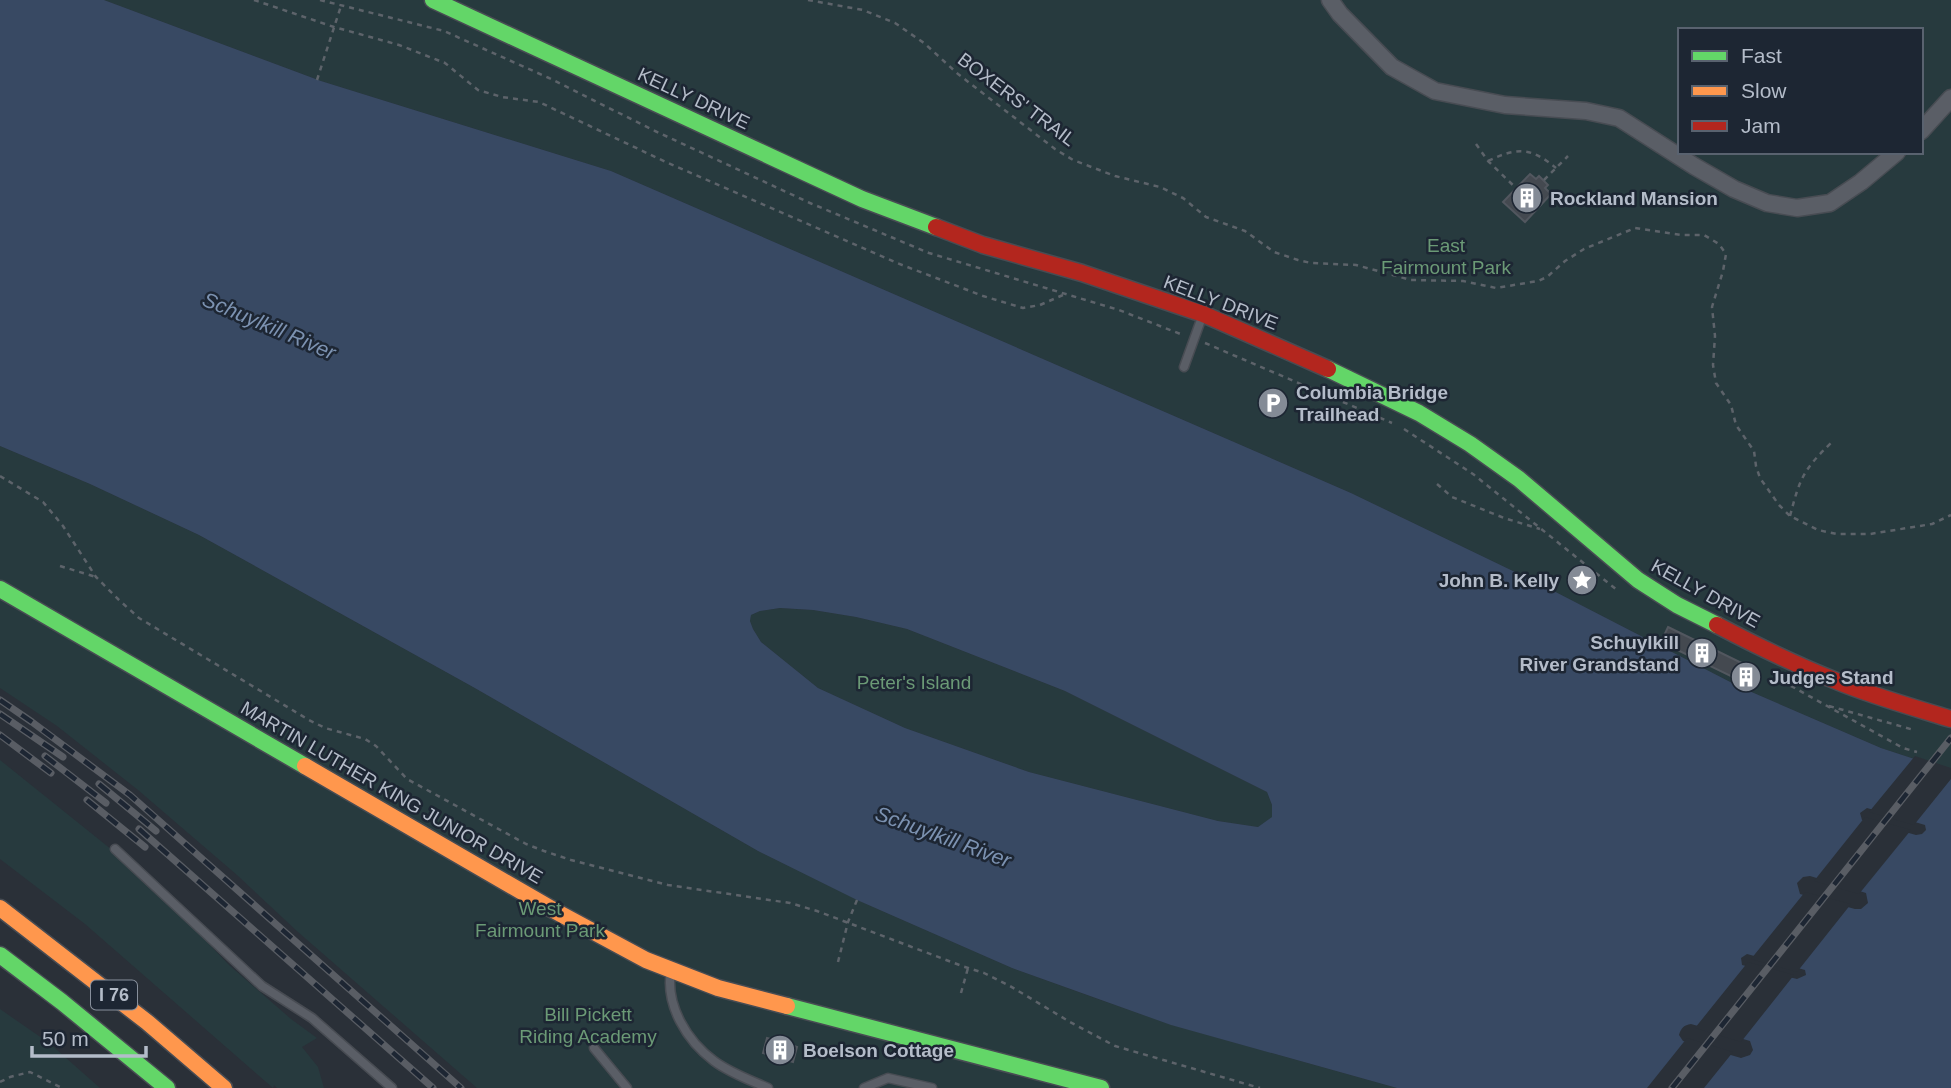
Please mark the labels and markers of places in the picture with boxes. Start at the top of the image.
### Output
building icon: Rockland Mansion [1510,181,1544,215]
place label: Rockland Mansion [1550,188,1718,209]
place label: Columbia Bridge Trailhead [1296,382,1448,425]
parking icon: Columbia Bridge Trailhead [1256,386,1290,420]
place icon: John B. Kelly [1565,563,1599,597]
place label: John B. Kelly [1439,570,1559,591]
place label: Schuylkill River Grandstand [1520,632,1679,675]
building icon: Schuylkill River Grandstand [1685,636,1719,670]
building icon: Judges Stand [1729,660,1763,694]
place label: Judges Stand [1769,667,1894,688]
building icon: Boelson Cottage [763,1033,797,1067]
place label: Boelson Cottage [803,1040,954,1061]

